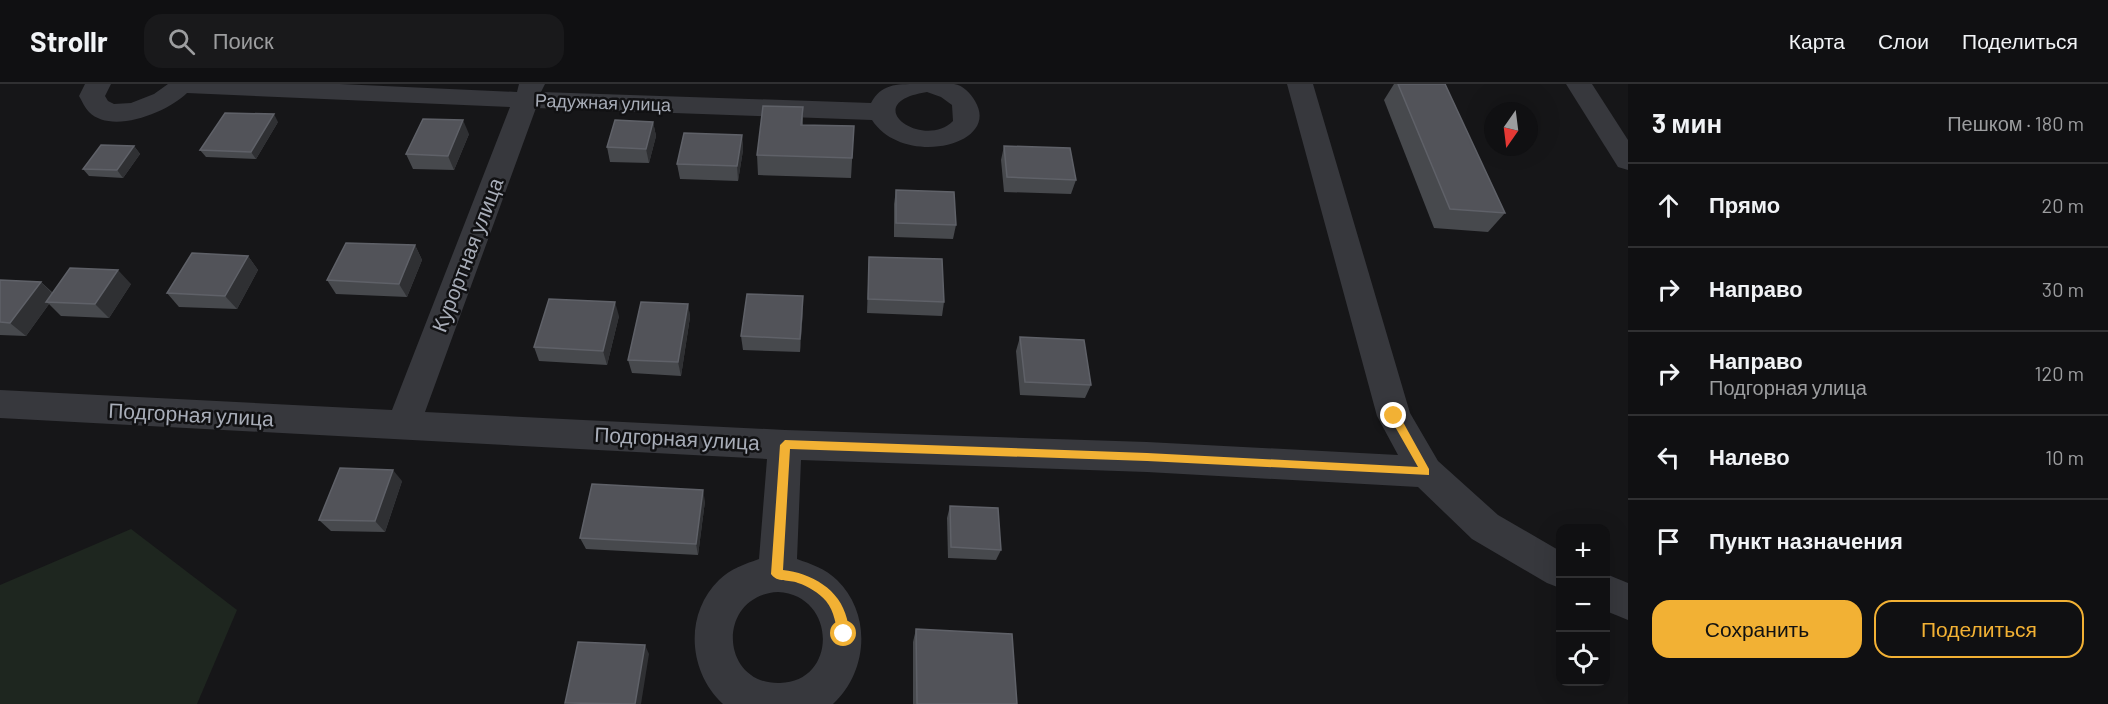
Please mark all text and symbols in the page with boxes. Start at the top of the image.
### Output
search box [144,14,564,68]
text: Strollr [30,24,108,58]
icon: search [165,25,198,58]
text: Поиск [213,27,274,53]
text: Карта [1789,28,1845,53]
text: Слои [1878,28,1929,53]
text: Поделиться [1962,28,2078,53]
street label: Радужная улица [535,89,672,115]
north arrow [1484,102,1538,156]
text: 3 мин [1652,107,1722,138]
text: Пешком · 180 m [1947,111,2084,135]
street label: Курортная улица [426,173,508,335]
icon: ahead [1652,189,1685,222]
text: Прямо [1709,191,1780,217]
text: 20 m [2041,193,2084,217]
icon: right [1652,273,1685,306]
text: Направо [1709,275,1803,301]
text: 30 m [2042,277,2084,301]
text: Направо [1709,347,1803,373]
icon: right [1652,357,1685,390]
text: 120 m [2034,361,2084,385]
text: Подгорная улица [1709,375,1867,399]
street label: Подгорная улица [108,397,275,430]
route end [1380,402,1406,428]
street label: Подгорная улица [594,421,761,454]
icon: left [1652,441,1685,474]
text: Налево [1709,443,1790,469]
text: 10 m [2045,445,2084,469]
map controls [1556,524,1610,686]
button: + [1556,524,1610,578]
icon: arrive [1652,525,1685,558]
text: Пункт назначения [1709,527,1903,553]
button: − [1556,578,1610,632]
button: Сохранить [1652,600,1862,658]
button: Поделиться [1874,600,2084,658]
route start [830,620,856,646]
button: locate [1556,632,1610,686]

